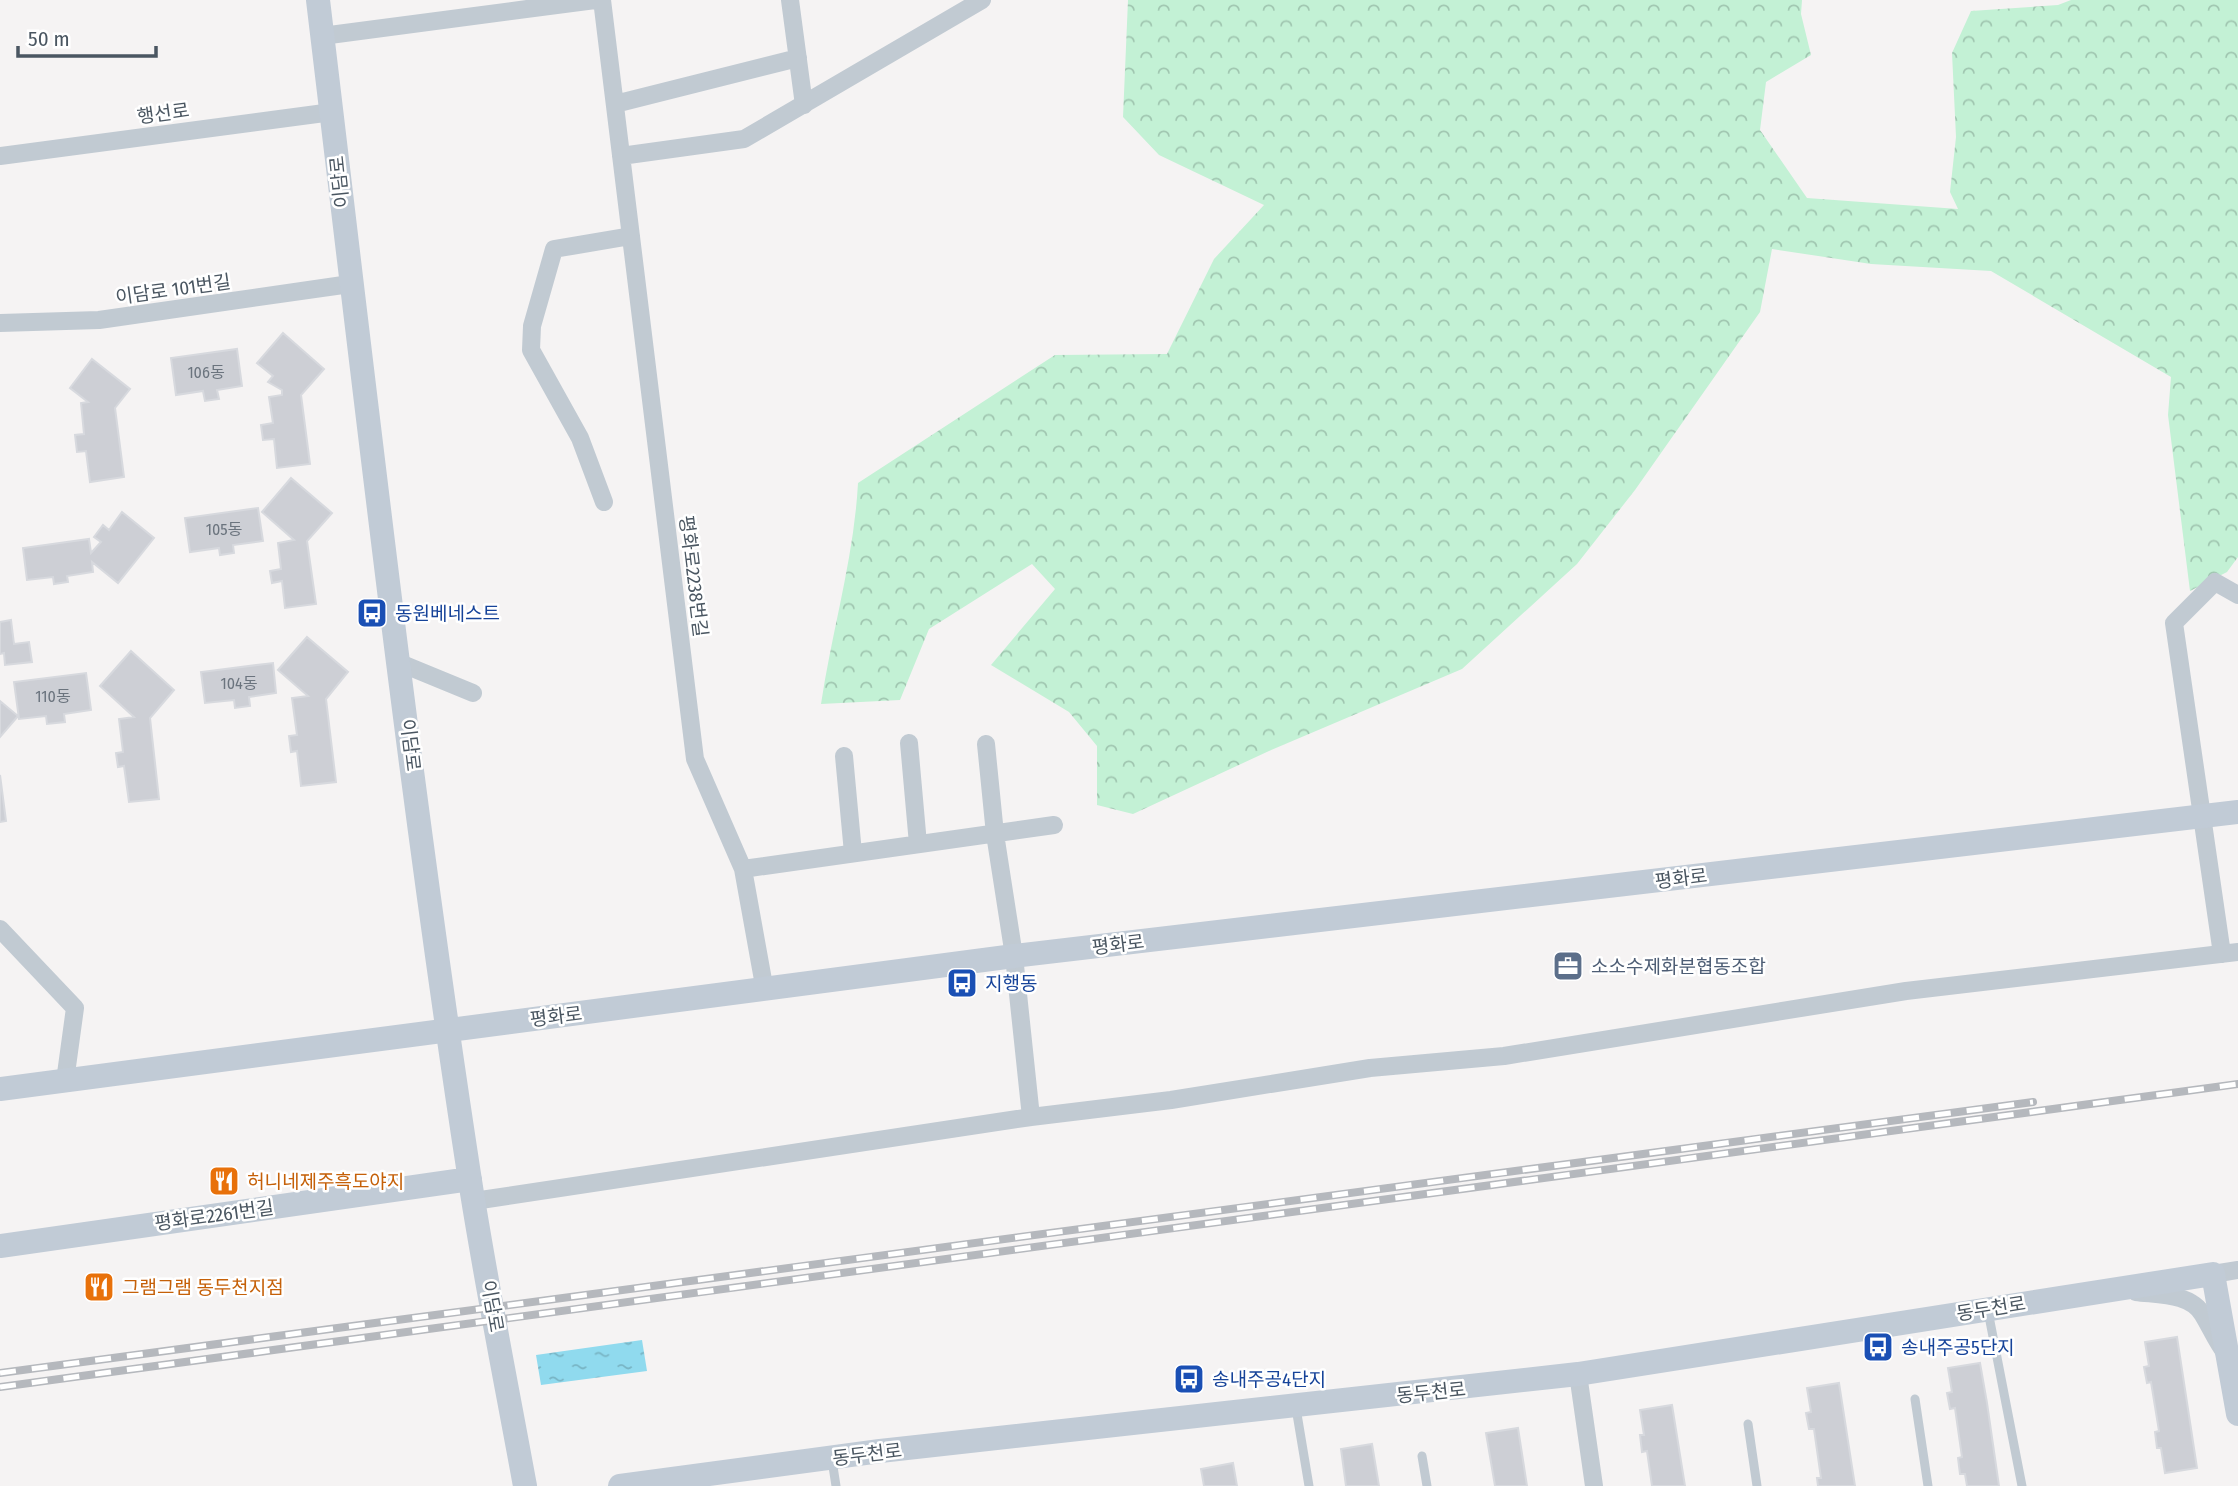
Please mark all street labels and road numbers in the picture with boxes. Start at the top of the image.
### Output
street label: 행선로 [135,98,191,129]
street label: 이담로 [325,155,354,209]
street label: 이담로 101번길 [114,270,232,309]
street label: 평화로2238번길 [675,514,712,638]
street label: 이담로 [396,718,425,772]
street label: 평화로 [1654,864,1708,893]
street label: 평화로 [1091,930,1145,959]
street label: 평화로 [529,1002,583,1031]
street label: 평화로2261번길 [153,1196,275,1235]
street label: 이담로 [477,1278,508,1334]
street label: 동두천로 [1955,1292,2027,1325]
street label: 동두천로 [1395,1377,1467,1408]
street label: 동두천로 [831,1439,903,1470]

